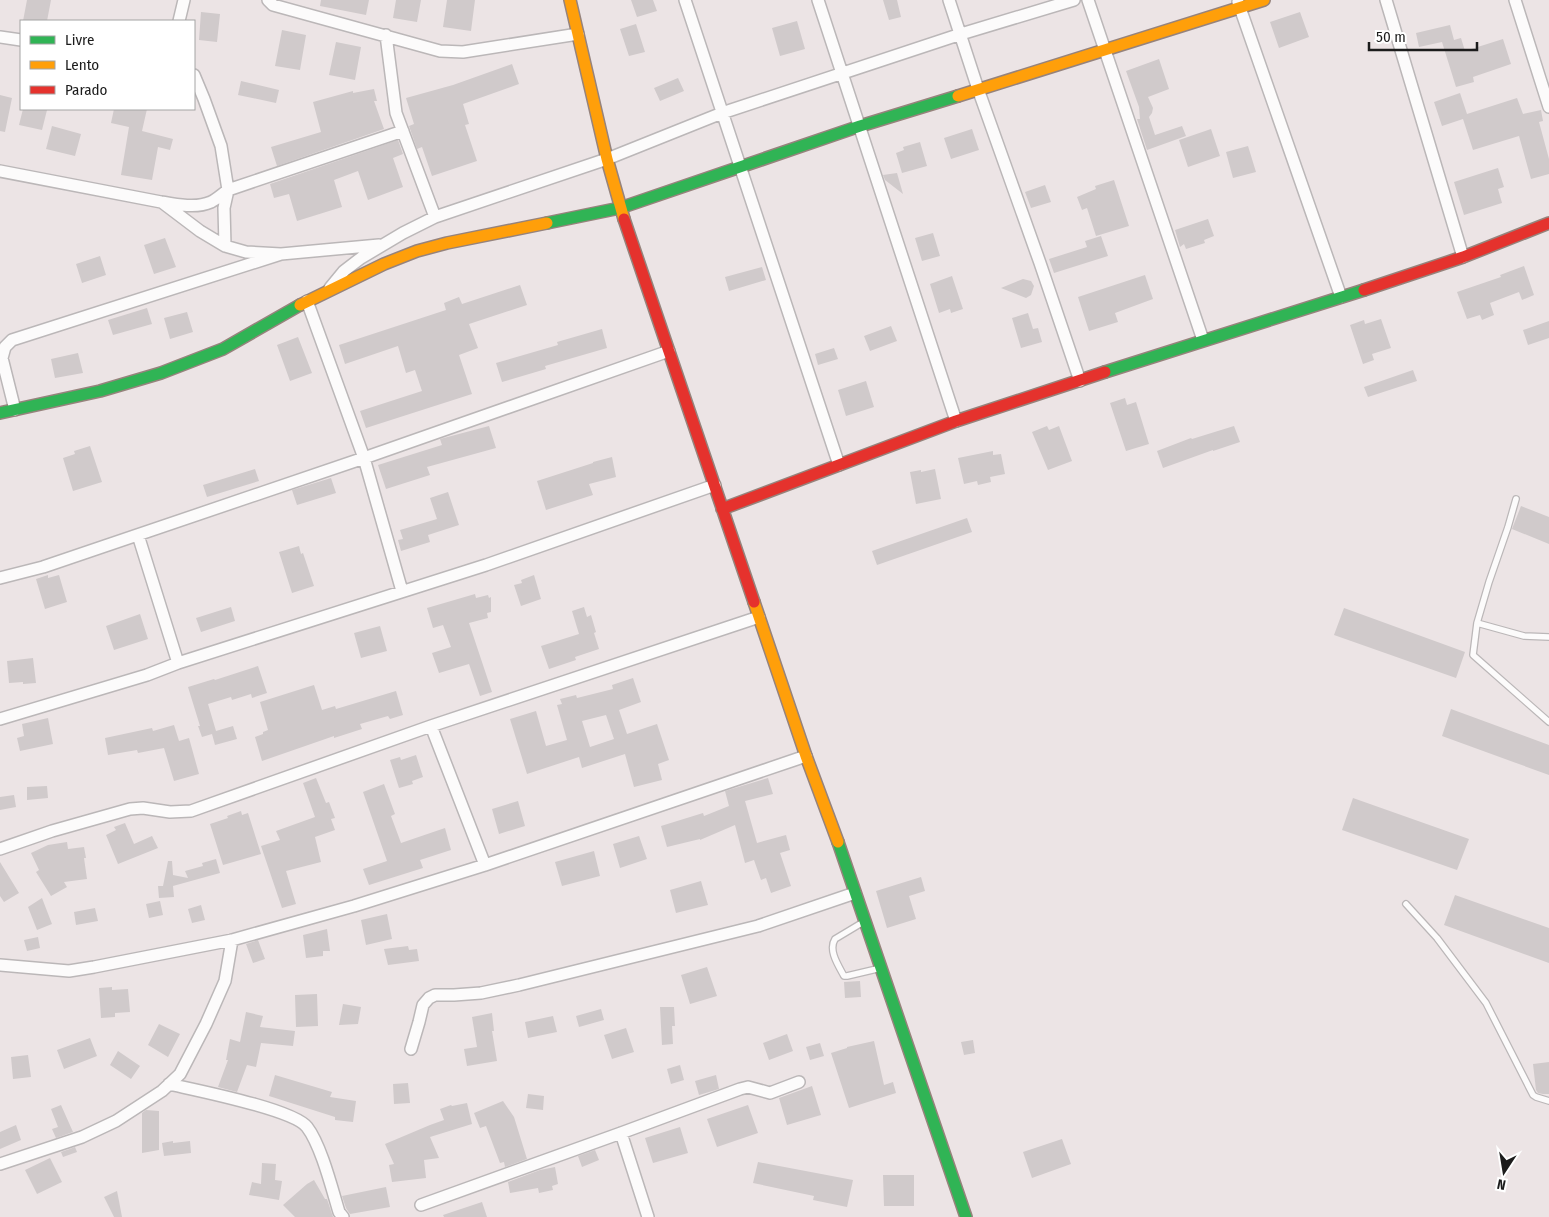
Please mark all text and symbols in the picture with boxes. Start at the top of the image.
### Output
legend [20,20,195,110]
scale bar [1369,20,1476,52]
text: 50 m [1376,28,1406,46]
text: Livre [65,31,94,49]
text: Lento [65,56,99,74]
text: Parado [65,81,108,99]
north arrow [1479,1147,1529,1197]
text: N [1496,1175,1507,1193]

